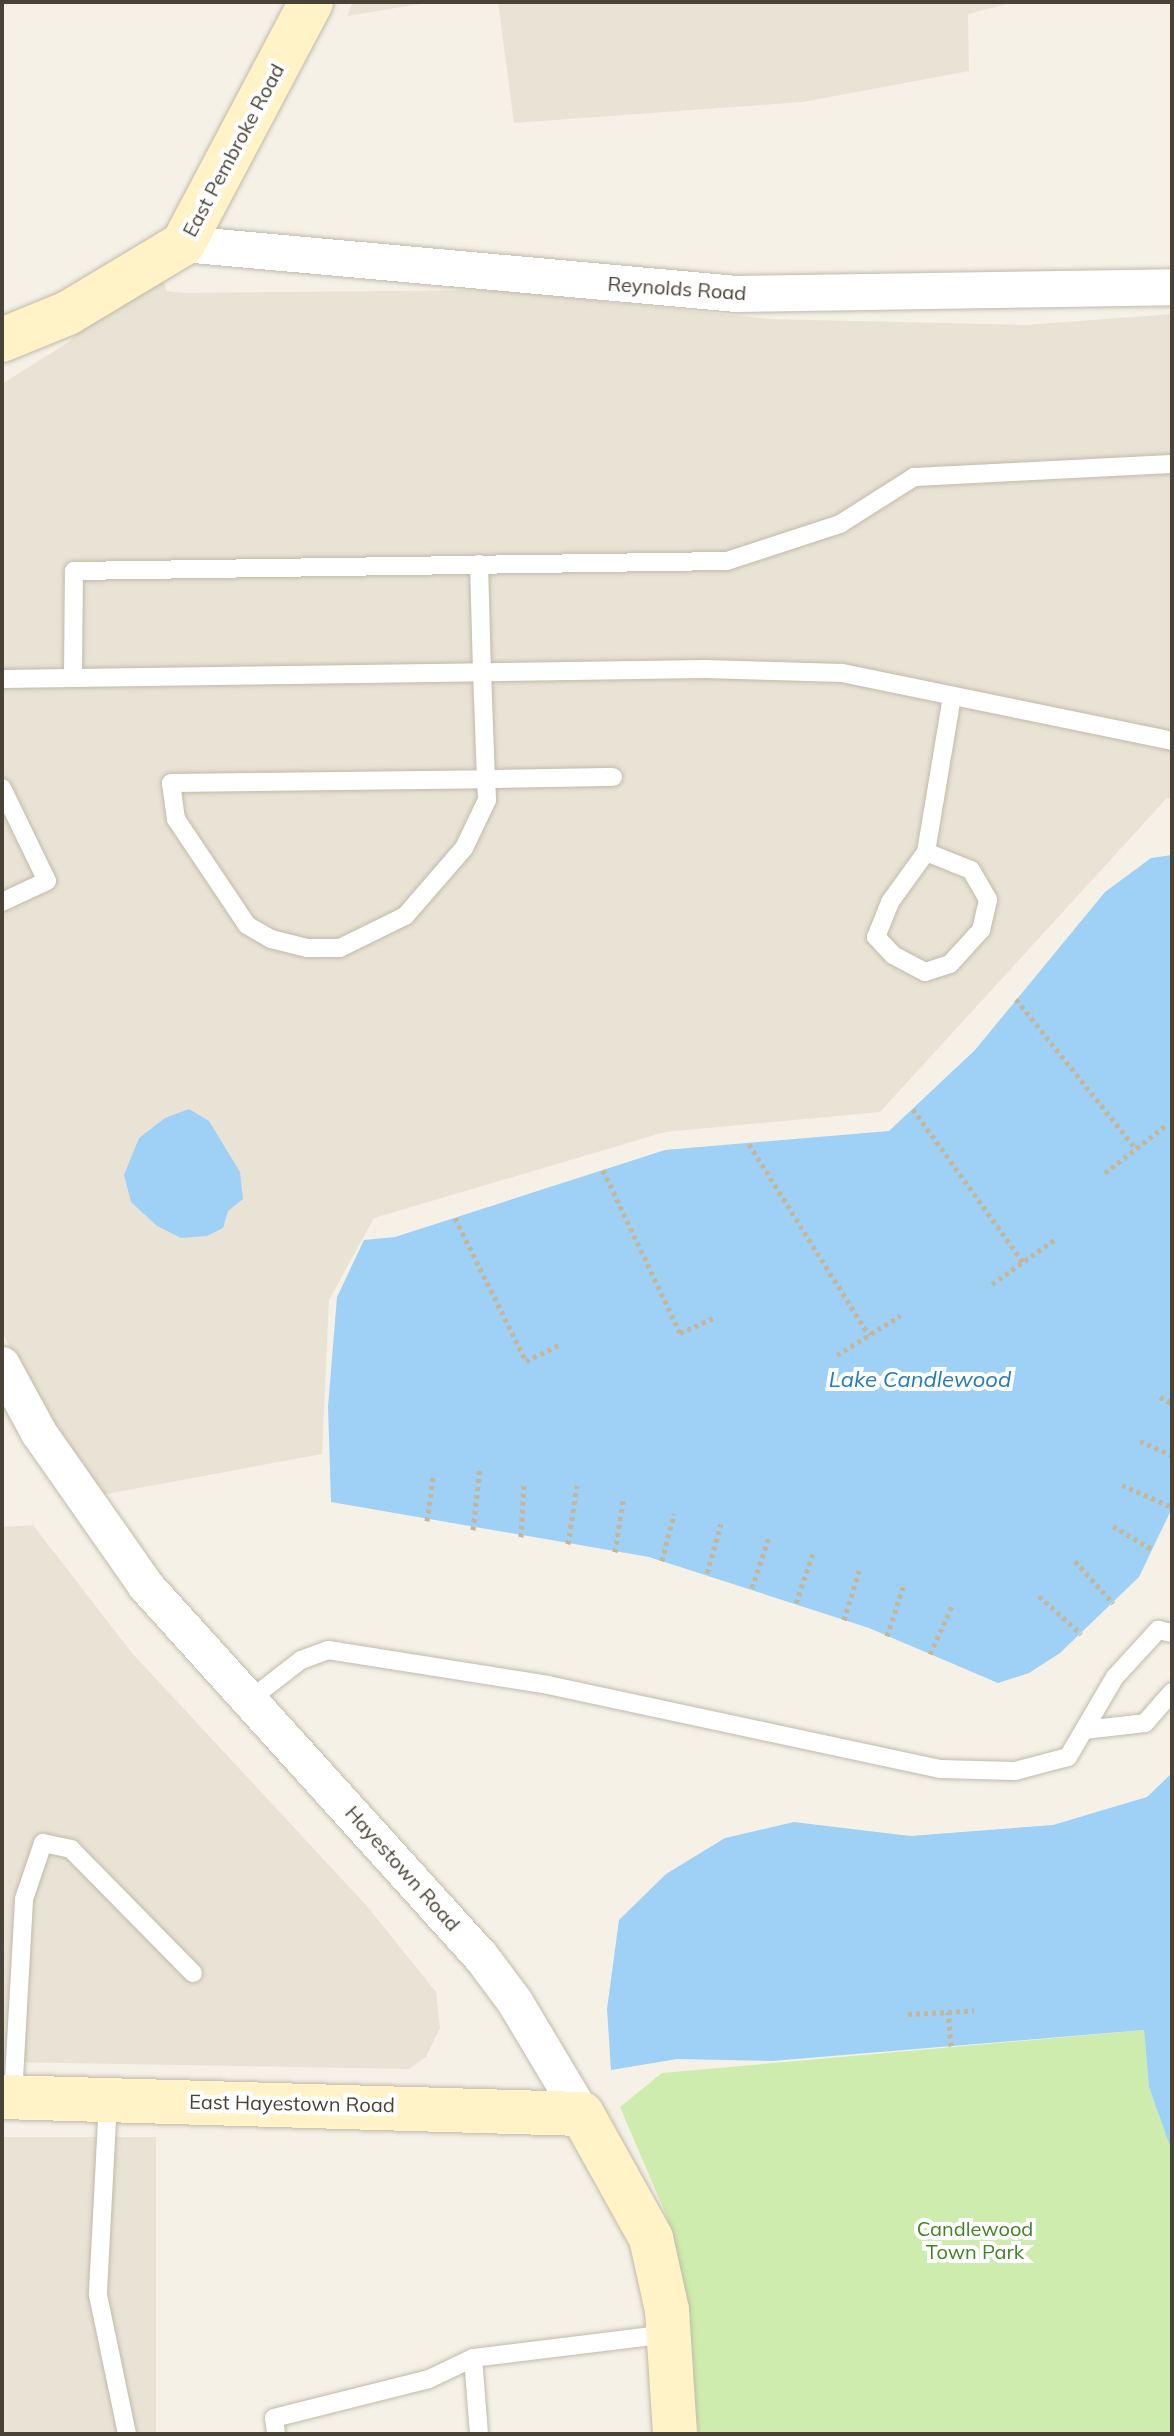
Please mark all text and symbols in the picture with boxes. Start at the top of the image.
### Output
street label: East Pembroke Road [177,59,289,241]
street label: Reynolds Road [607,271,747,305]
water label: Lake Candlewood [829,1367,1011,1393]
street label: Hayestown Road [341,1801,465,1935]
street label: East Hayestown Road [189,2089,395,2117]
park label: Candlewood Town Park [917,2216,1033,2263]

